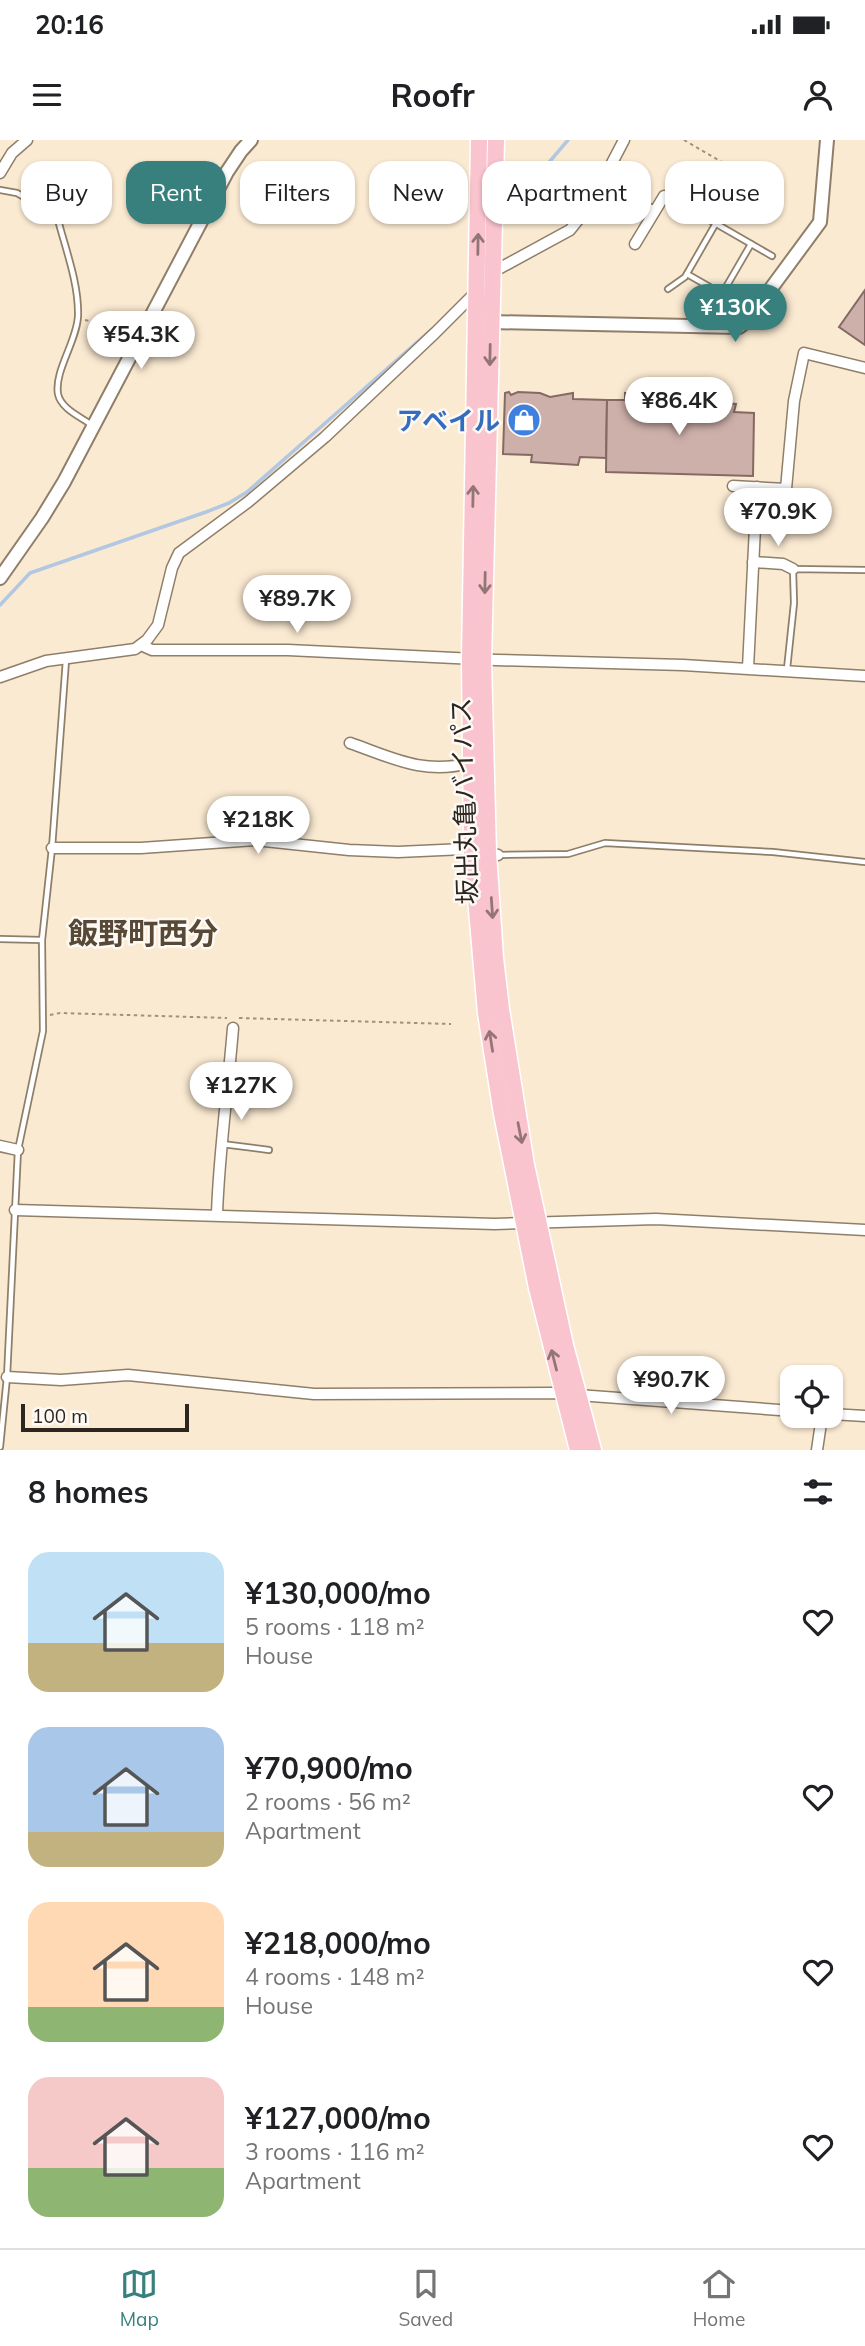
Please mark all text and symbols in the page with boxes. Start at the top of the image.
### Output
text: 20:16 [35,8,104,41]
text: Roofr [390,75,475,115]
icon: menu [28,76,66,114]
icon: person [799,76,837,114]
chip: Buy [21,161,112,224]
chip: Rent [126,161,226,224]
chip: Filters [240,161,355,224]
chip: New [369,161,468,224]
chip: Apartment [482,161,651,224]
chip: House [665,161,784,224]
one-way arrow [471,233,484,256]
pin: ¥130K [686,284,784,344]
text: ¥130K [700,292,770,321]
pin: ¥54.3K [84,312,198,371]
text: ¥54.3K [103,319,179,348]
one-way arrow [484,343,497,366]
pin: ¥86.4K [622,378,736,437]
text: ¥86.4K [641,385,717,414]
shop icon: アベイル [505,401,543,439]
place label: アベイル [397,404,500,437]
one-way arrow [466,485,479,508]
pin: ¥70.9K [721,488,835,548]
text: ¥70.9K [740,496,816,525]
one-way arrow [478,571,492,594]
pin: ¥89.7K [240,575,354,635]
text: ¥89.7K [259,583,335,612]
street label: 坂出丸亀バイパス [444,697,484,905]
pin: ¥218K [209,796,307,856]
text: ¥218K [223,804,293,833]
one-way arrow [486,896,499,919]
district label: 飯野町西分 [68,914,218,952]
one-way arrow [484,1030,497,1053]
pin: ¥127K [192,1062,290,1122]
text: ¥127K [206,1070,276,1099]
one-way arrow [514,1121,528,1144]
one-way arrow [547,1349,560,1372]
pin: ¥90.7K [614,1356,728,1416]
text: ¥90.7K [633,1364,709,1393]
map controls [780,1365,843,1428]
button: locate [780,1365,843,1428]
scale bar [21,1401,189,1433]
text: 100 m [32,1404,88,1428]
text: 8 homes [28,1473,149,1511]
icon: filters [799,1473,837,1511]
text: ¥130,000/mo [245,1574,431,1612]
icon: home [84,1580,168,1664]
icon: heart [799,1603,837,1641]
text: 5 rooms · 118 m² [245,1612,425,1641]
text: House [245,1641,313,1670]
text: ¥70,900/mo [245,1749,413,1787]
icon: home [84,1755,168,1839]
icon: heart [799,1778,837,1816]
text: 2 rooms · 56 m² [245,1787,411,1816]
text: Apartment [245,1816,361,1845]
text: ¥218,000/mo [245,1924,431,1962]
icon: home [84,1930,168,2014]
icon: heart [799,1953,837,1991]
text: 4 rooms · 148 m² [245,1962,425,1991]
text: House [245,1991,313,2020]
text: ¥127,000/mo [245,2099,431,2137]
icon: home [84,2105,168,2189]
icon: heart [799,2128,837,2166]
text: 3 rooms · 116 m² [245,2137,425,2166]
text: Apartment [245,2166,361,2195]
tab: Map [120,2265,159,2331]
tab: Saved [398,2265,453,2331]
tab: Home [693,2265,745,2331]

